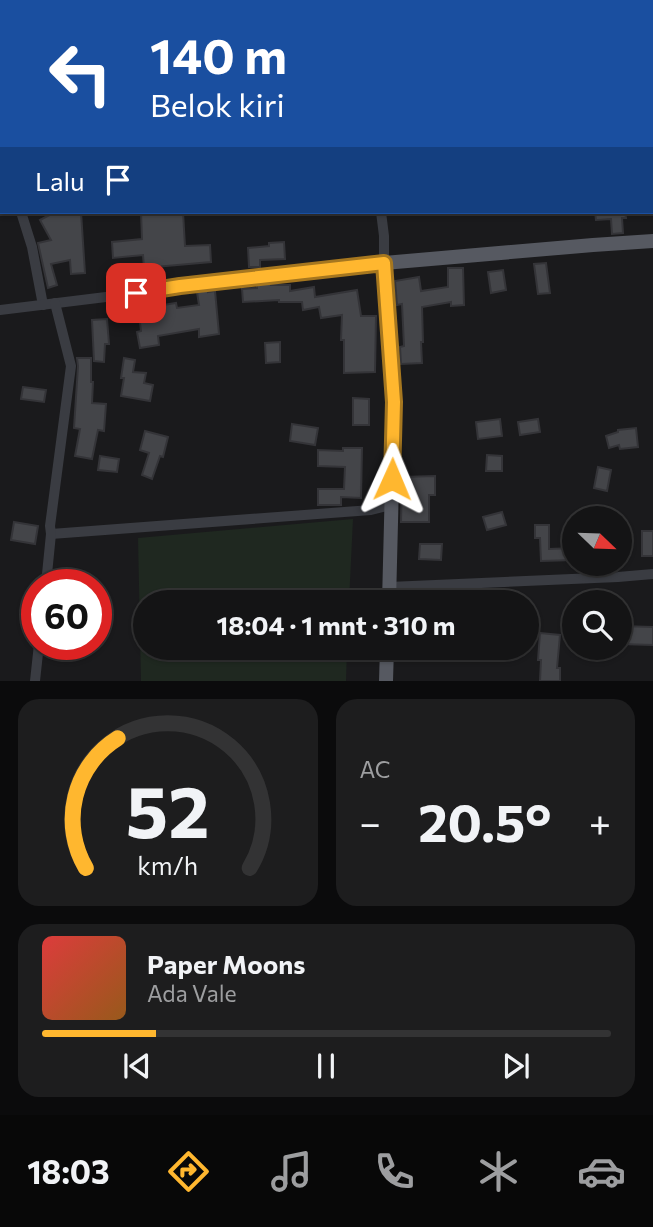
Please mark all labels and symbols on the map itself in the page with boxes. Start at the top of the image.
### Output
pin [106,263,166,323]
position arrow [355,442,429,516]
north arrow [562,506,632,576]
speed limit sign: 60 [21,569,112,660]

